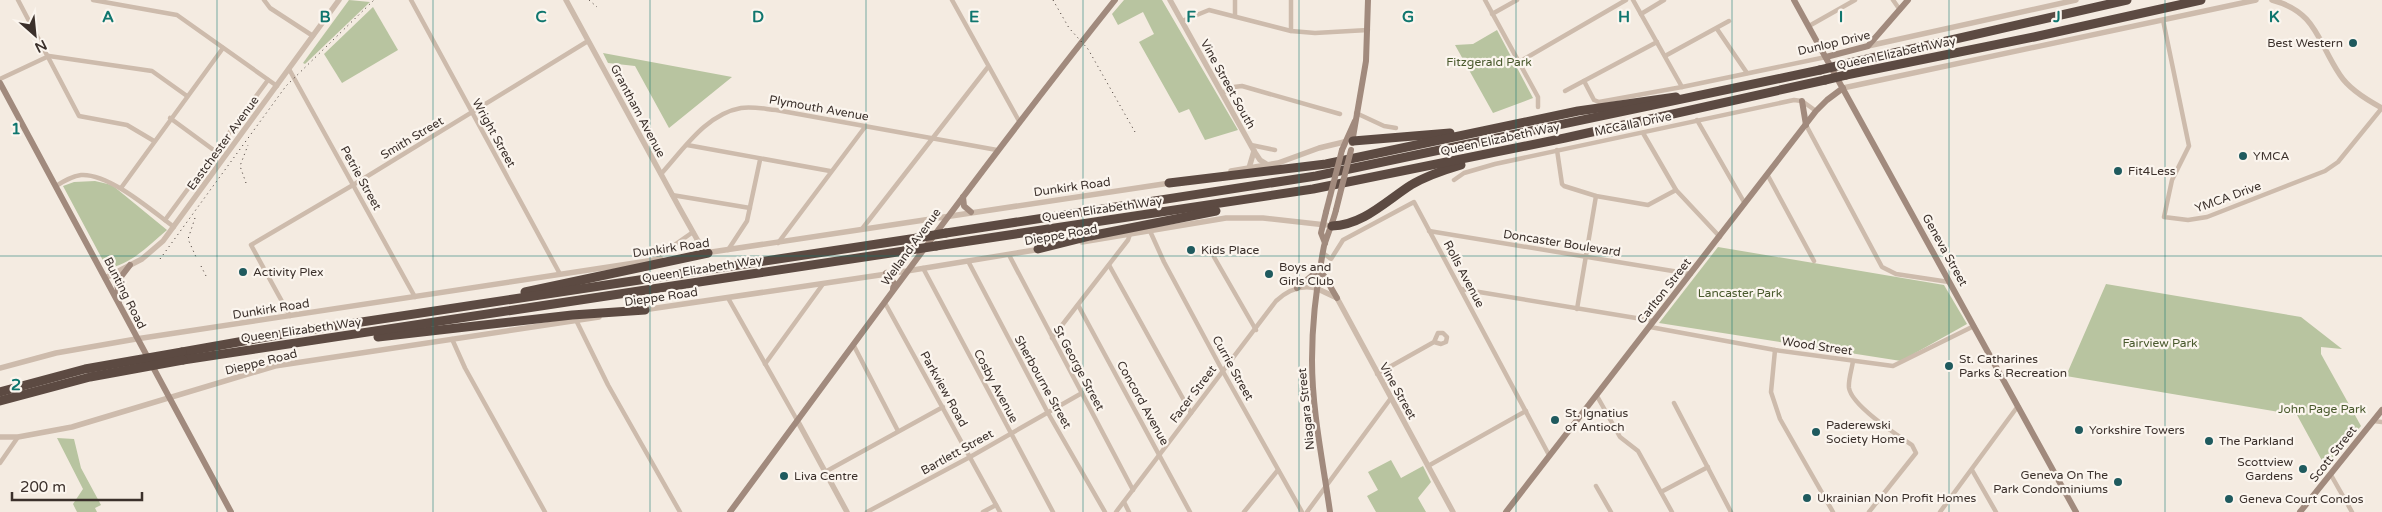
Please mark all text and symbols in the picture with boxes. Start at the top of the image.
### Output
text: A [102,7,114,27]
text: B [319,7,331,27]
text: C [535,7,547,27]
text: D [752,7,764,27]
text: E [969,7,979,27]
text: F [1186,7,1196,27]
text: G [1402,7,1414,27]
text: H [1618,7,1630,27]
text: I [1839,7,1843,27]
text: J [2052,7,2061,27]
text: K [2269,7,2280,27]
north arrow [10,10,60,60]
street label: Dunlop Drive [1796,28,1872,58]
street label: Queen Elizabeth Way [1835,33,1957,72]
text: N [32,36,50,56]
place label: Best Western [2267,36,2343,50]
street label: Vine Street South [1198,37,1258,131]
marker: Best Western [2347,37,2359,49]
park label: Fitzgerald Park [1446,55,1532,69]
street label: Grantham Avenue [608,62,669,160]
street label: Plymouth Avenue [768,92,870,124]
street label: Eastchester Avenue [184,93,262,193]
street label: Wright Street [469,96,519,170]
street label: McCalla Drive [1593,109,1673,139]
street label: Smith Street [378,114,446,162]
text: 1 [11,119,21,139]
street label: Queen Elizabeth Way [1439,119,1561,158]
street label: Petrie Street [338,144,385,213]
place label: YMCA [2253,149,2290,163]
marker: YMCA [2237,150,2249,162]
place label: Fit4Less [2128,164,2176,178]
marker: Fit4Less [2112,165,2124,177]
street label: Dunkirk Road [1033,175,1111,199]
street label: YMCA Drive [2193,179,2263,215]
street label: Queen Elizabeth Way [1041,194,1164,224]
street label: Welland Avenue [878,205,944,288]
street label: Geneva Street [1919,211,1971,289]
street label: Dieppe Road [1023,222,1099,248]
street label: Doncaster Boulevard [1502,227,1622,259]
street label: Dunkirk Road [632,236,710,260]
street label: Rolls Avenue [1441,238,1488,310]
place label: Kids Place [1201,243,1260,257]
marker: Kids Place [1185,244,1197,256]
street label: Queen Elizabeth Way [641,253,764,285]
street label: Bunting Road [101,255,149,331]
street label: Carlton Street [1634,255,1694,327]
place label: Boys and Girls Club [1279,260,1334,288]
place label: Activity Plex [253,265,323,279]
marker: Activity Plex [237,266,249,278]
marker: Boys and Girls Club [1263,268,1275,280]
street label: Dieppe Road [623,285,699,309]
park label: Lancaster Park [1698,286,1783,300]
street label: Dunkirk Road [232,296,310,322]
street label: Queen Elizabeth Way [240,315,363,345]
street label: St George Street [1051,323,1107,413]
street label: Sherbourne Street [1012,333,1075,431]
street label: Currie Street [1209,333,1257,403]
street label: Wood Street [1781,334,1854,358]
park label: Fairview Park [2122,336,2198,350]
street label: Dieppe Road [223,346,299,378]
street label: Cosby Avenue [971,347,1021,425]
street label: Parkview Road [917,349,971,429]
place label: St. Catharines Parks & Recreation [1959,352,2067,380]
street label: Concord Avenue [1114,358,1172,448]
street label: Vine Street [1377,360,1420,422]
marker: St. Catharines Parks & Recreation [1943,360,1955,372]
street label: Facer Street [1167,362,1219,425]
street label: Niagara Street [1295,367,1317,451]
text: 2 [11,375,21,395]
park label: John Page Park [2278,402,2367,416]
place label: St. Ignatius of Antioch [1565,406,1629,434]
marker: St. Ignatius of Antioch [1549,414,1561,426]
place label: Paderewski Society Home [1826,418,1905,446]
place label: Yorkshire Towers [2089,423,2185,437]
street label: Scott Street [2307,423,2360,485]
marker: Yorkshire Towers [2073,424,2085,436]
street label: Bartlett Street [918,426,996,478]
marker: Paderewski Society Home [1810,426,1822,438]
place label: The Parkland [2219,434,2294,448]
marker: The Parkland [2203,435,2215,447]
place label: Scottview Gardens [2237,455,2293,483]
marker: Scottview Gardens [2297,463,2309,475]
place label: Geneva On The Park Condominiums [1993,468,2108,496]
place label: Liva Centre [794,469,858,483]
scale bar [12,470,142,502]
marker: Liva Centre [778,470,790,482]
marker: Geneva On The Park Condominiums [2112,476,2124,488]
text: 200 m [20,478,66,496]
place label: Ukrainian Non Profit Homes [1817,491,1976,505]
marker: Ukrainian Non Profit Homes [1801,492,1813,504]
place label: Geneva Court Condos [2239,492,2364,506]
marker: Geneva Court Condos [2223,493,2235,505]

